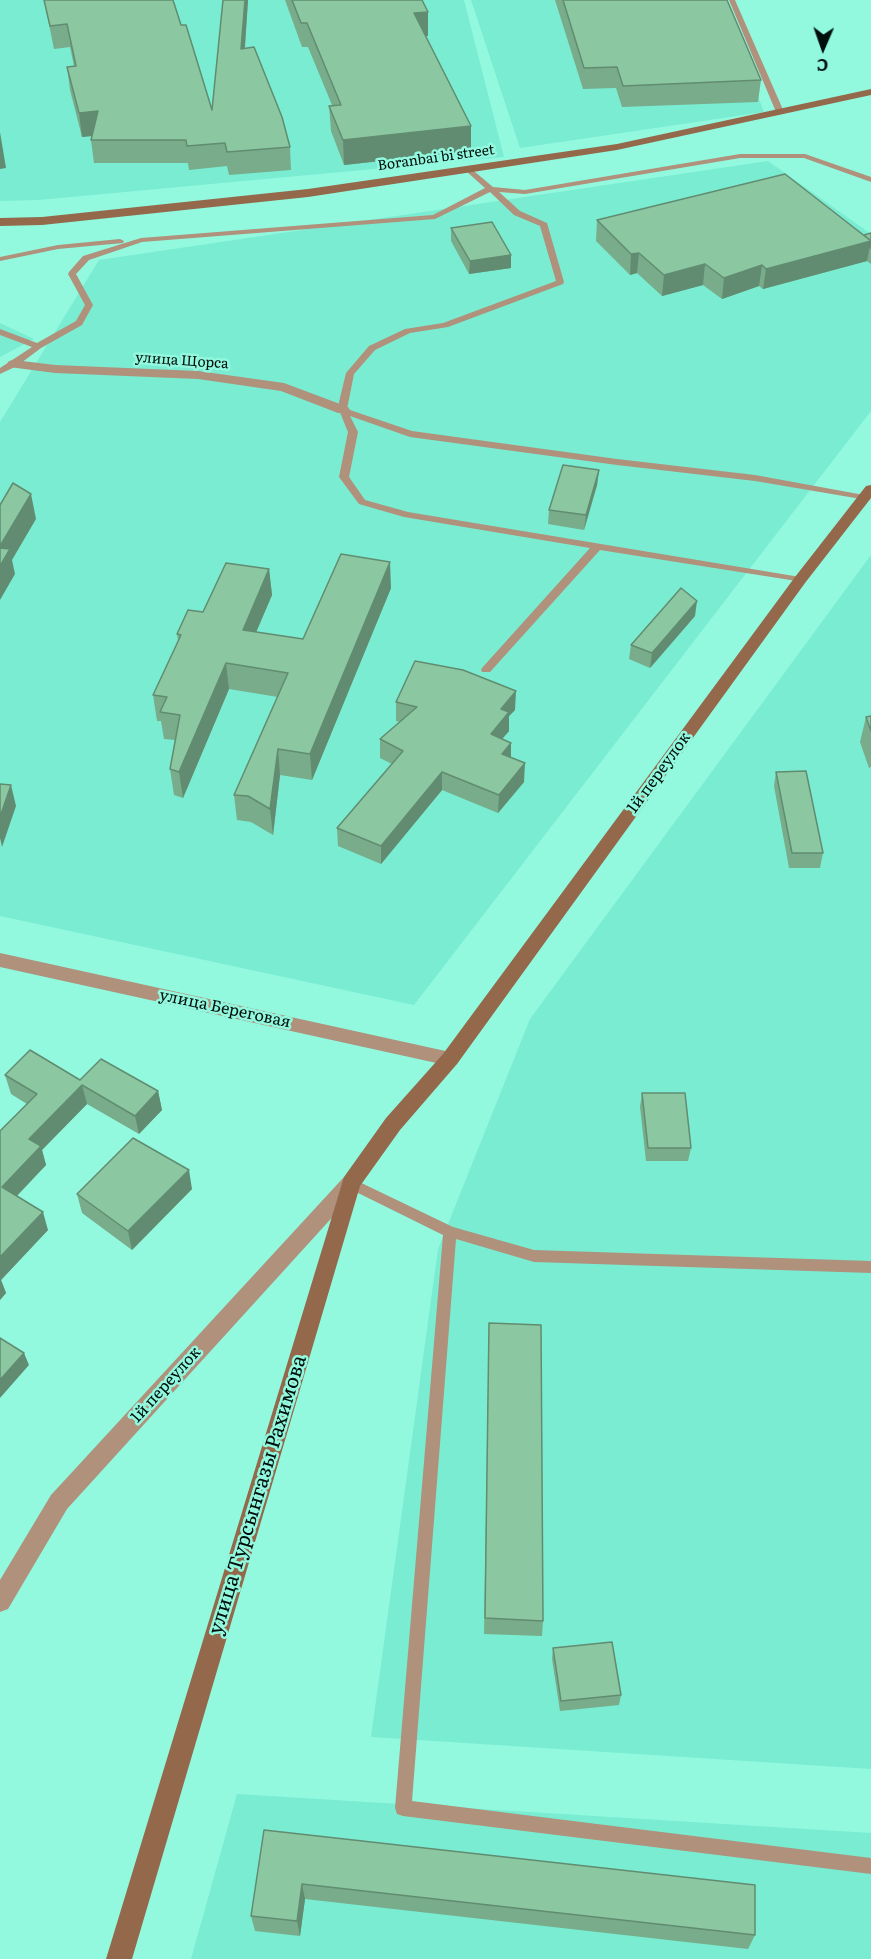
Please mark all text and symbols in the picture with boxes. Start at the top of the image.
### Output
north arrow [793,18,853,78]
text: С [816,54,828,78]
street label: Boranbai bi street [377,141,495,175]
street label: улица Щорса [135,349,229,373]
street label: 1й переулок [623,729,695,817]
street label: улица Береговая [158,986,292,1032]
street label: 1й переулок [127,1343,205,1427]
street label: улица Турсынгазы Рахимова [204,1352,312,1638]

